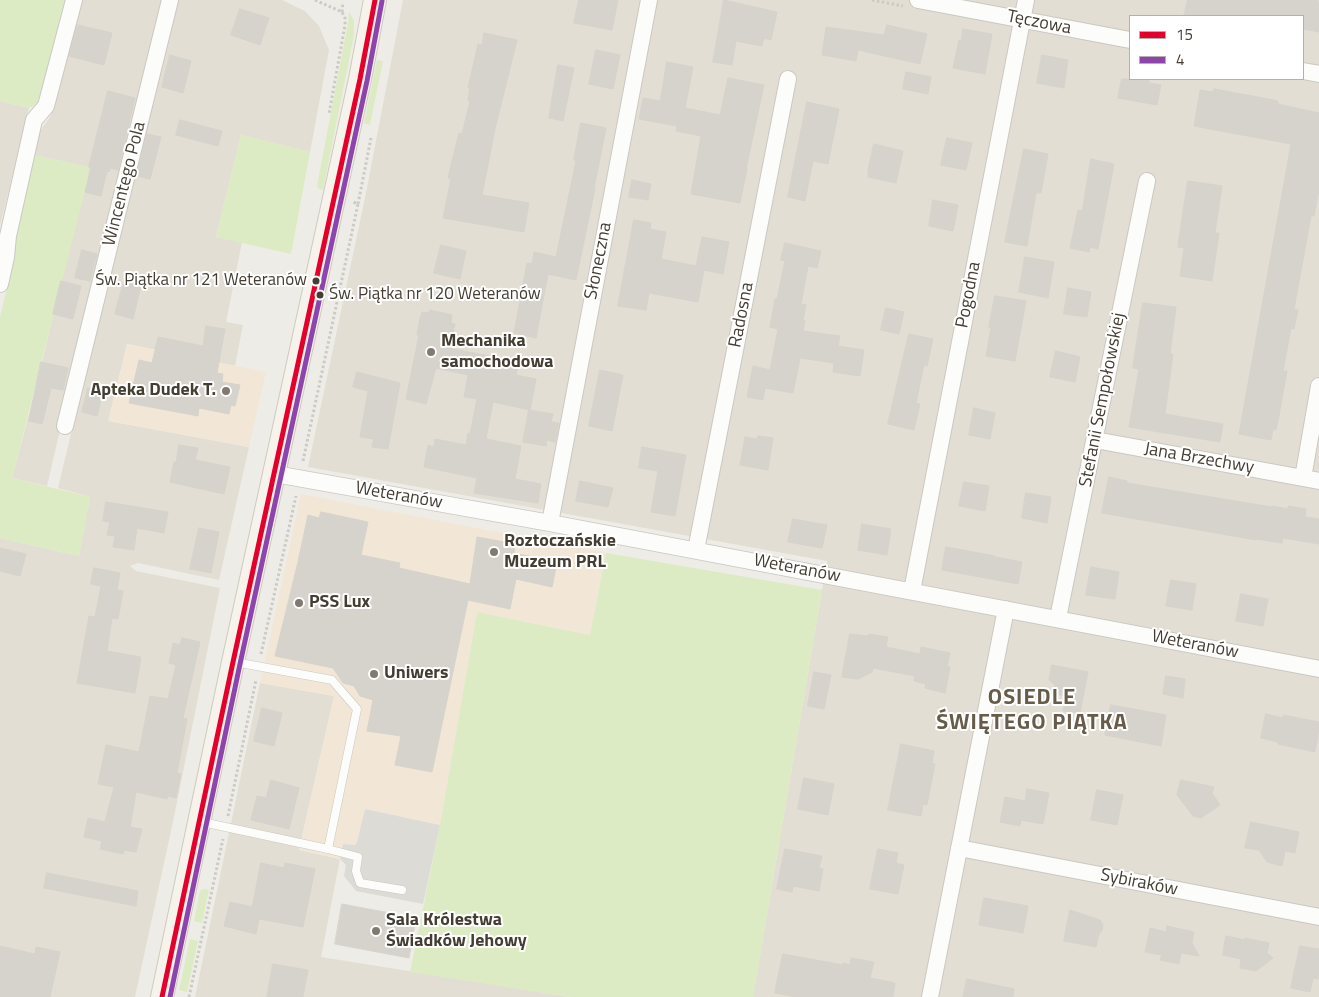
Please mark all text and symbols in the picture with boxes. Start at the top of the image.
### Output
street label: Tęczowa [1005,6,1073,40]
legend [1129,15,1304,80]
text: 15 [1176,23,1193,46]
text: 4 [1176,48,1184,71]
street label: Wincentego Pola [99,120,151,248]
street label: Słoneczna [581,220,617,302]
street label: Pogodna [952,260,986,330]
place label: Św. Piątka nr 121 Weteranów [95,271,307,291]
marker: Św. Piątka nr 121 Weteranów [311,276,321,286]
street label: Radosna [725,280,759,350]
place label: Św. Piątka nr 120 Weteranów [329,285,541,305]
marker: Św. Piątka nr 120 Weteranów [315,290,325,300]
street label: Stefanii Sempołowskiej [1076,311,1130,489]
place label: Mechanika samochodowa [441,331,553,374]
marker: Mechanika samochodowa [425,346,437,358]
place label: Apteka Dudek T. [90,380,216,402]
marker: Apteka Dudek T. [220,385,232,397]
street label: Jana Brzechwy [1142,439,1256,479]
street label: Weteranów [354,478,444,514]
place label: Roztoczańskie Muzeum PRL [504,531,616,574]
marker: Roztoczańskie Muzeum PRL [488,546,500,558]
street label: Weteranów [752,550,842,588]
place label: PSS Lux [309,592,370,614]
marker: PSS Lux [293,597,305,609]
street label: Weteranów [1150,626,1240,664]
place label: Uniwers [384,663,449,685]
marker: Uniwers [368,668,380,680]
district label: OSIEDLE ŚWIĘTEGO PIĄTKA [934,686,1130,738]
street label: Sybiraków [1098,865,1180,901]
place label: Sala Królestwa Świadków Jehowy [386,910,527,952]
marker: Sala Królestwa Świadków Jehowy [370,925,382,937]

